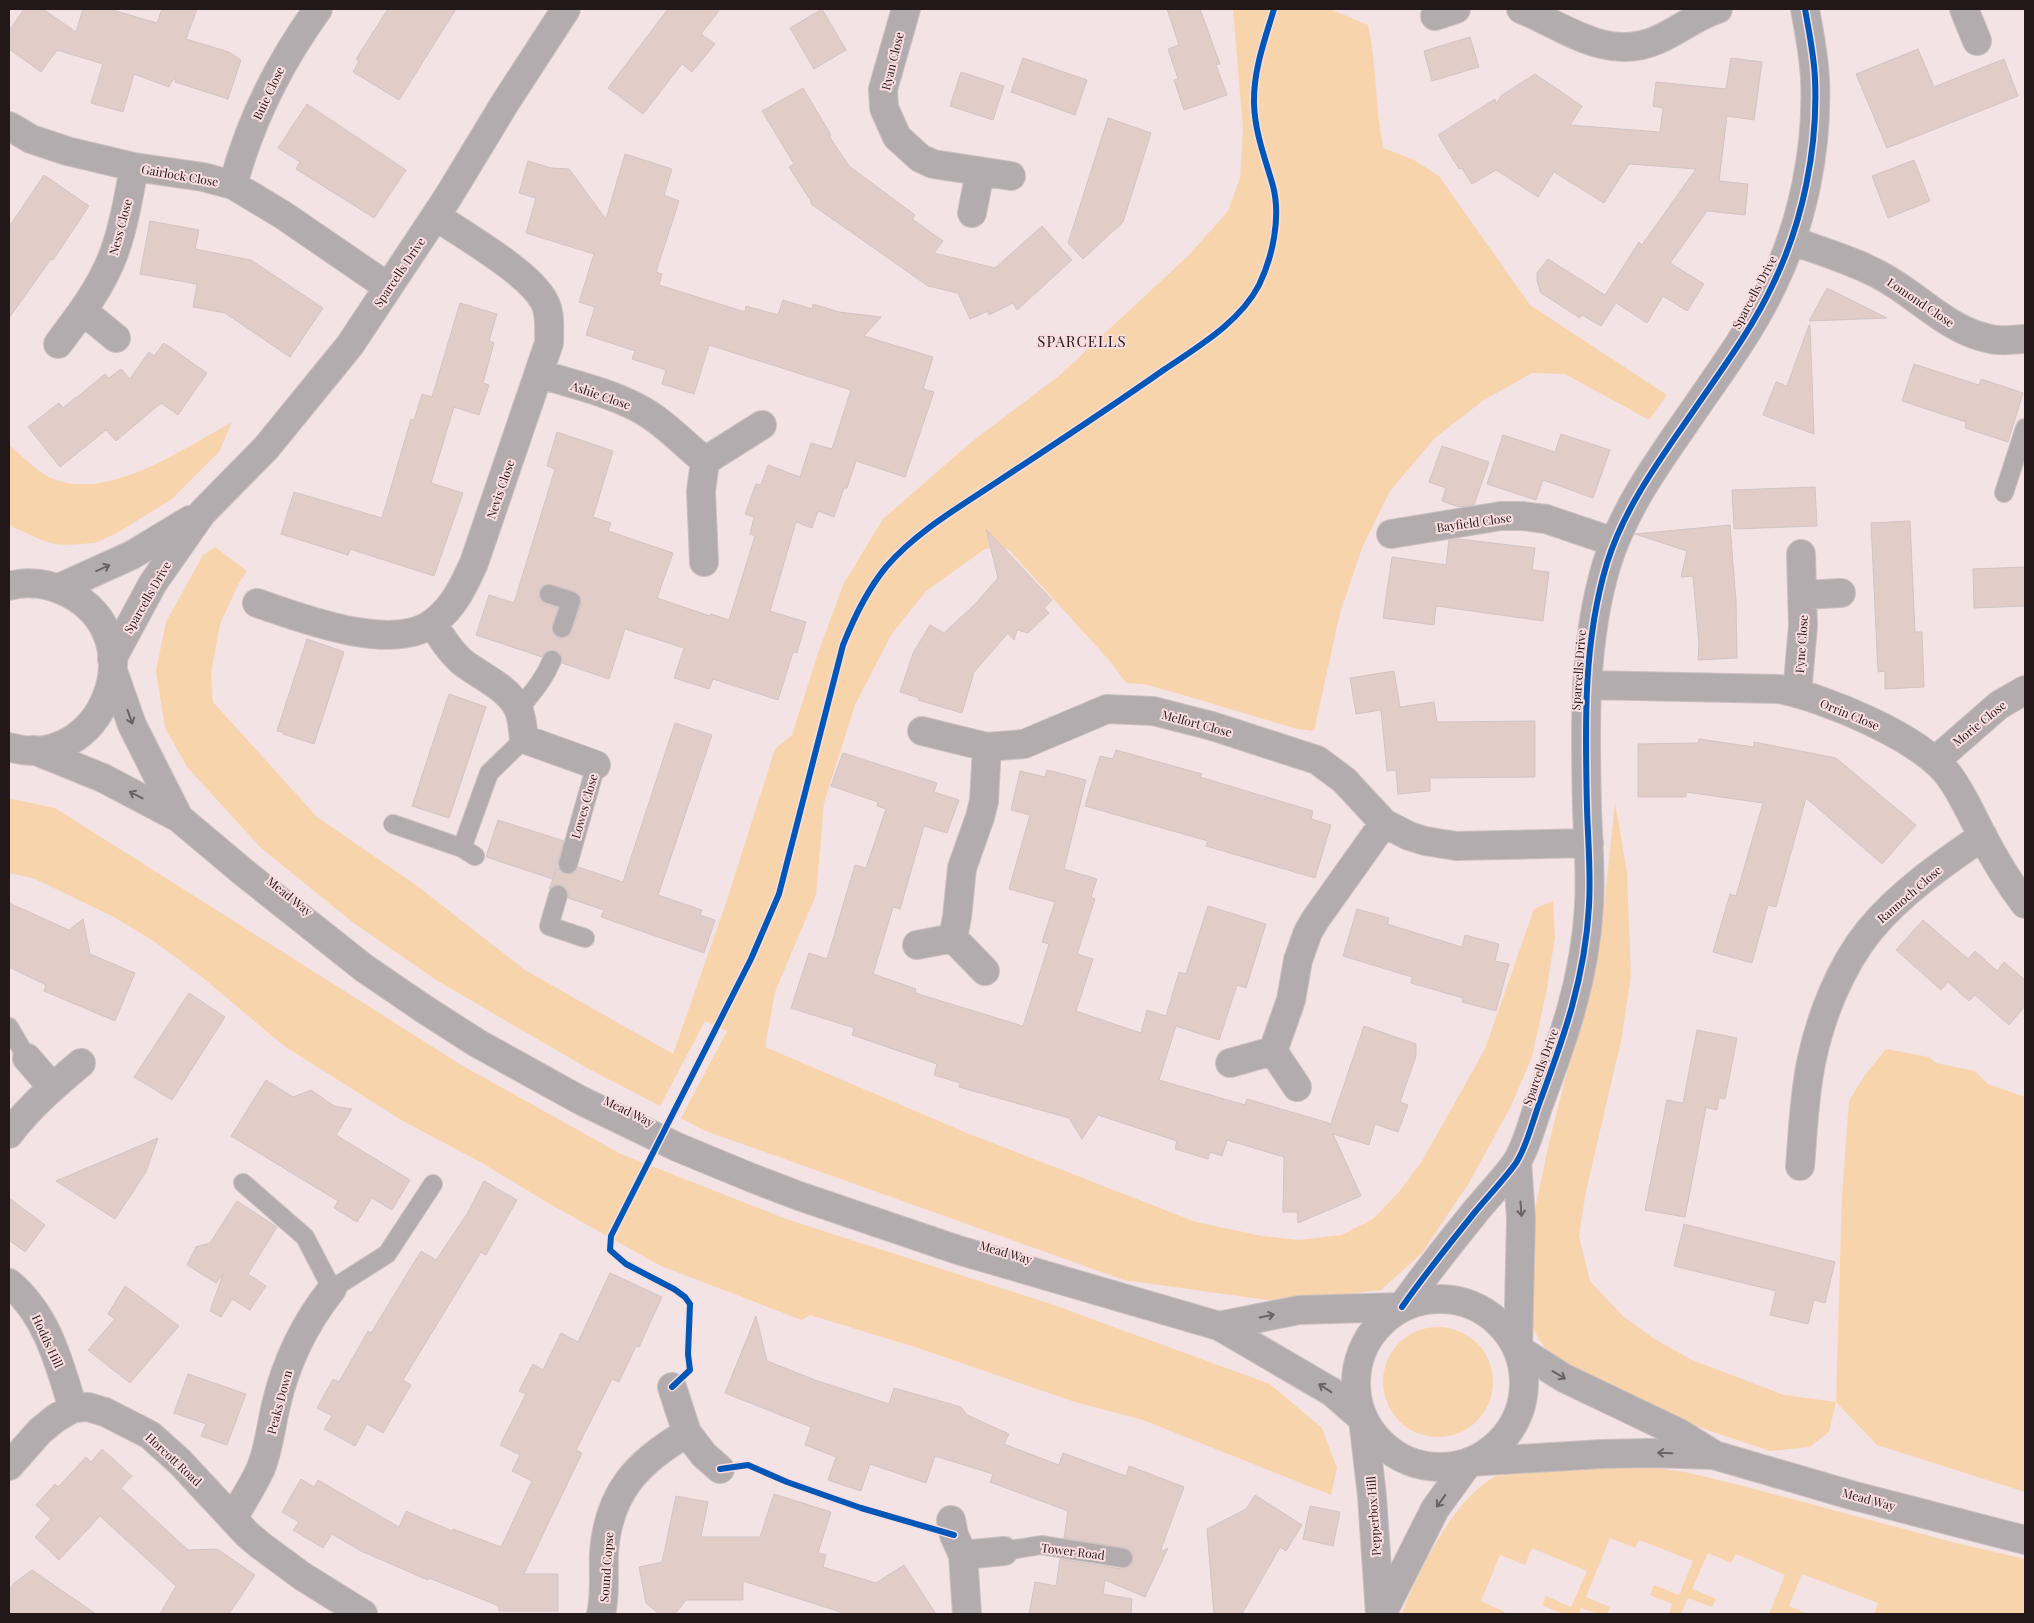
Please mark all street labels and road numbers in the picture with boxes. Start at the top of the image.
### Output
street label: Ryan Close [877,30,907,92]
street label: Buie Close [249,64,287,122]
street label: Gairlock Close [140,160,220,190]
street label: Ness Close [105,197,135,257]
street label: Sparcells Drive [370,234,428,310]
street label: Sparcells Drive [1728,252,1780,332]
street label: Lomond Close [1884,274,1958,330]
street label: Ashie Close [568,377,633,413]
street label: Nevis Close [482,457,518,521]
street label: Bayfield Close [1435,509,1513,535]
street label: Sparcells Drive [120,558,174,636]
street label: Fyne Close [1791,614,1811,674]
street label: Sparcells Drive [1567,629,1589,711]
street label: Orrin Close [1818,695,1882,733]
street label: Morie Close [1949,697,2009,749]
street label: Melfort Close [1160,706,1234,740]
street label: Lowes Close [567,772,601,840]
street label: Rannoch Close [1874,862,1944,926]
street label: Mead Way [264,873,316,919]
street label: Sparcells Drive [1519,1026,1561,1108]
street label: Mead Way [601,1092,657,1130]
street label: Mead Way [978,1237,1034,1267]
street label: Hodds Hill [29,1312,68,1371]
street label: Peaks Down [263,1368,295,1436]
street label: Horcott Road [143,1429,205,1489]
street label: Pepperbox Hill [1362,1475,1384,1556]
street label: Mead Way [1841,1484,1897,1514]
street label: Sound Copse [596,1531,616,1603]
street label: Tower Road [1040,1539,1106,1563]

